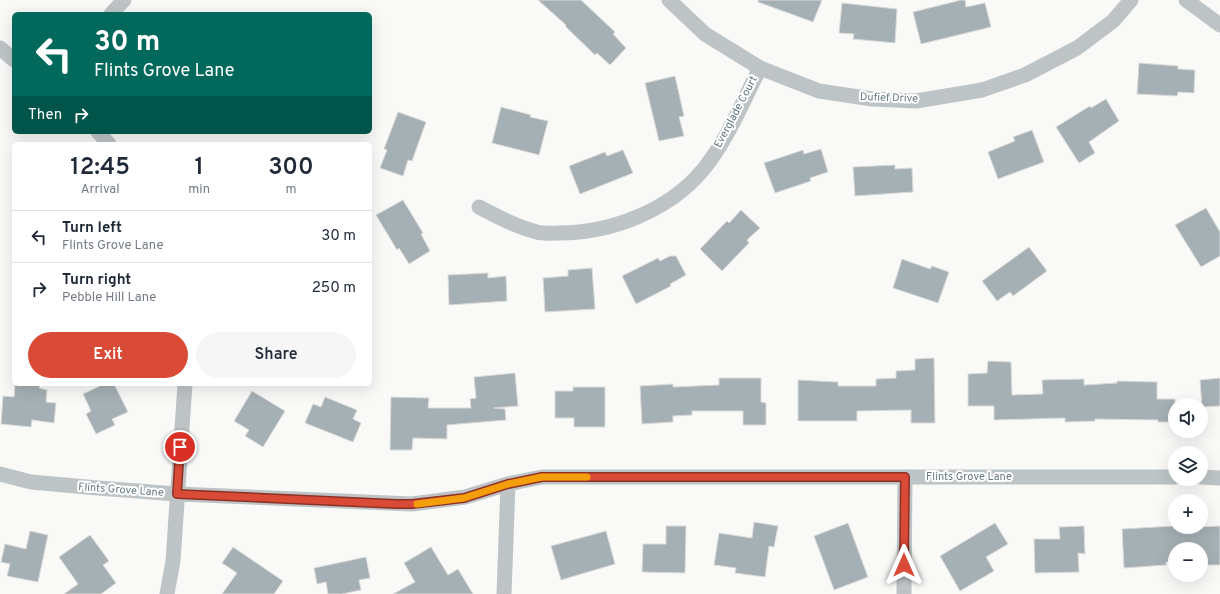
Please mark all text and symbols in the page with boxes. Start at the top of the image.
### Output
text: 30 m [94,25,160,61]
icon: left [28,28,80,80]
text: Flints Grove Lane [94,60,234,83]
street label: Everglade Court [711,74,761,150]
street label: Dufief Drive [860,90,918,106]
icon: right [70,104,92,126]
text: Then [28,106,62,125]
text: 12:45 [70,153,130,183]
text: 1 [194,153,204,183]
text: 300 [268,153,314,183]
text: Arrival [81,182,120,198]
text: min [188,182,210,198]
text: m [285,182,296,198]
text: Turn left [62,219,122,238]
icon: left [28,226,50,248]
text: 30 m [321,227,356,246]
text: Flints Grove Lane [62,238,163,254]
text: Turn right [62,271,131,290]
icon: right [28,278,50,300]
text: 250 m [312,279,356,298]
text: Pebble Hill Lane [62,290,156,306]
button: Exit [28,332,188,378]
button: Share [196,332,356,378]
map controls [1168,398,1208,582]
button: sound [1168,398,1208,438]
pin [163,430,197,464]
icon: arrive [169,436,191,458]
button: layers [1168,446,1208,486]
street label: Flints Grove Lane [926,470,1012,484]
street label: Flints Grove Lane [78,480,164,500]
button: + [1168,494,1208,534]
button: − [1168,542,1208,582]
position arrow [883,544,925,586]

